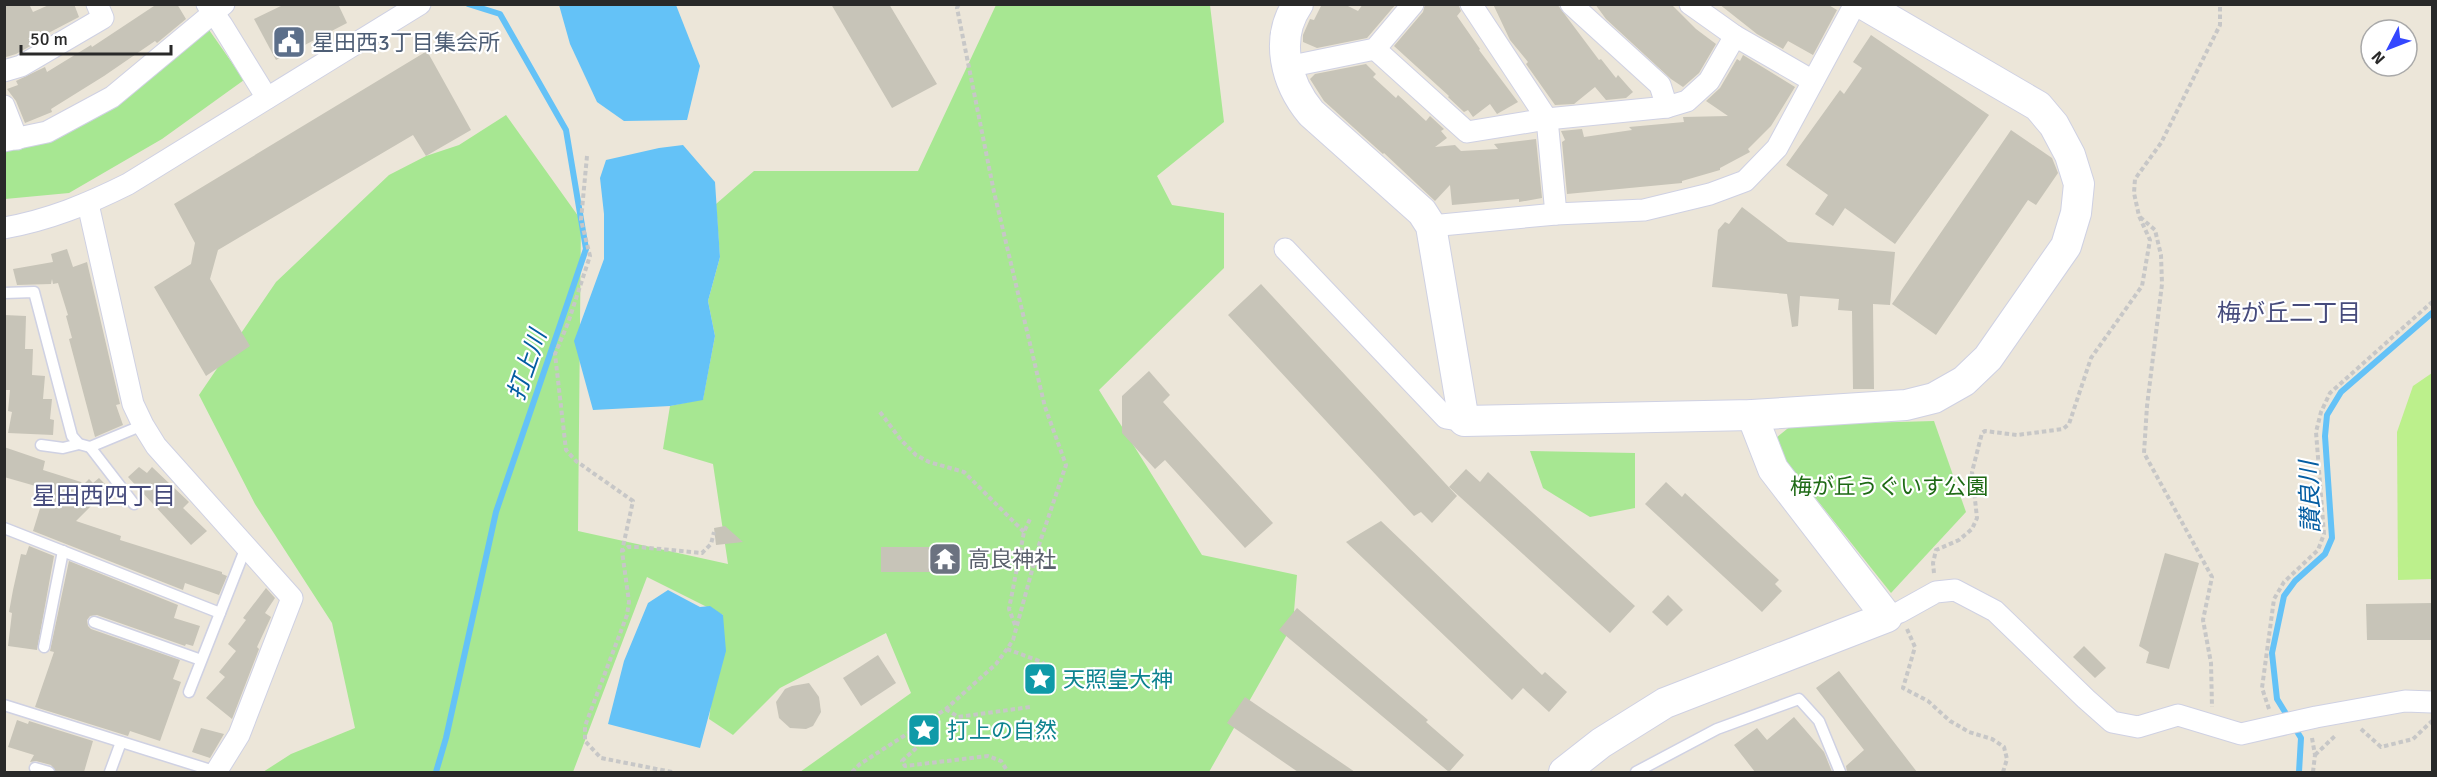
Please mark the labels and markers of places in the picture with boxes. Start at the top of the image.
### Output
public building icon: 星田西3丁目集会所 [271,24,307,60]
place label: 星田西3丁目集会所 [312,29,500,56]
temple icon: 高良神社 [927,541,963,577]
place label: 高良神社 [968,546,1056,573]
place icon: 天照皇大神 [1022,661,1058,697]
place label: 天照皇大神 [1063,666,1173,693]
place icon: 打上の自然 [906,712,942,748]
place label: 打上の自然 [947,717,1057,744]

